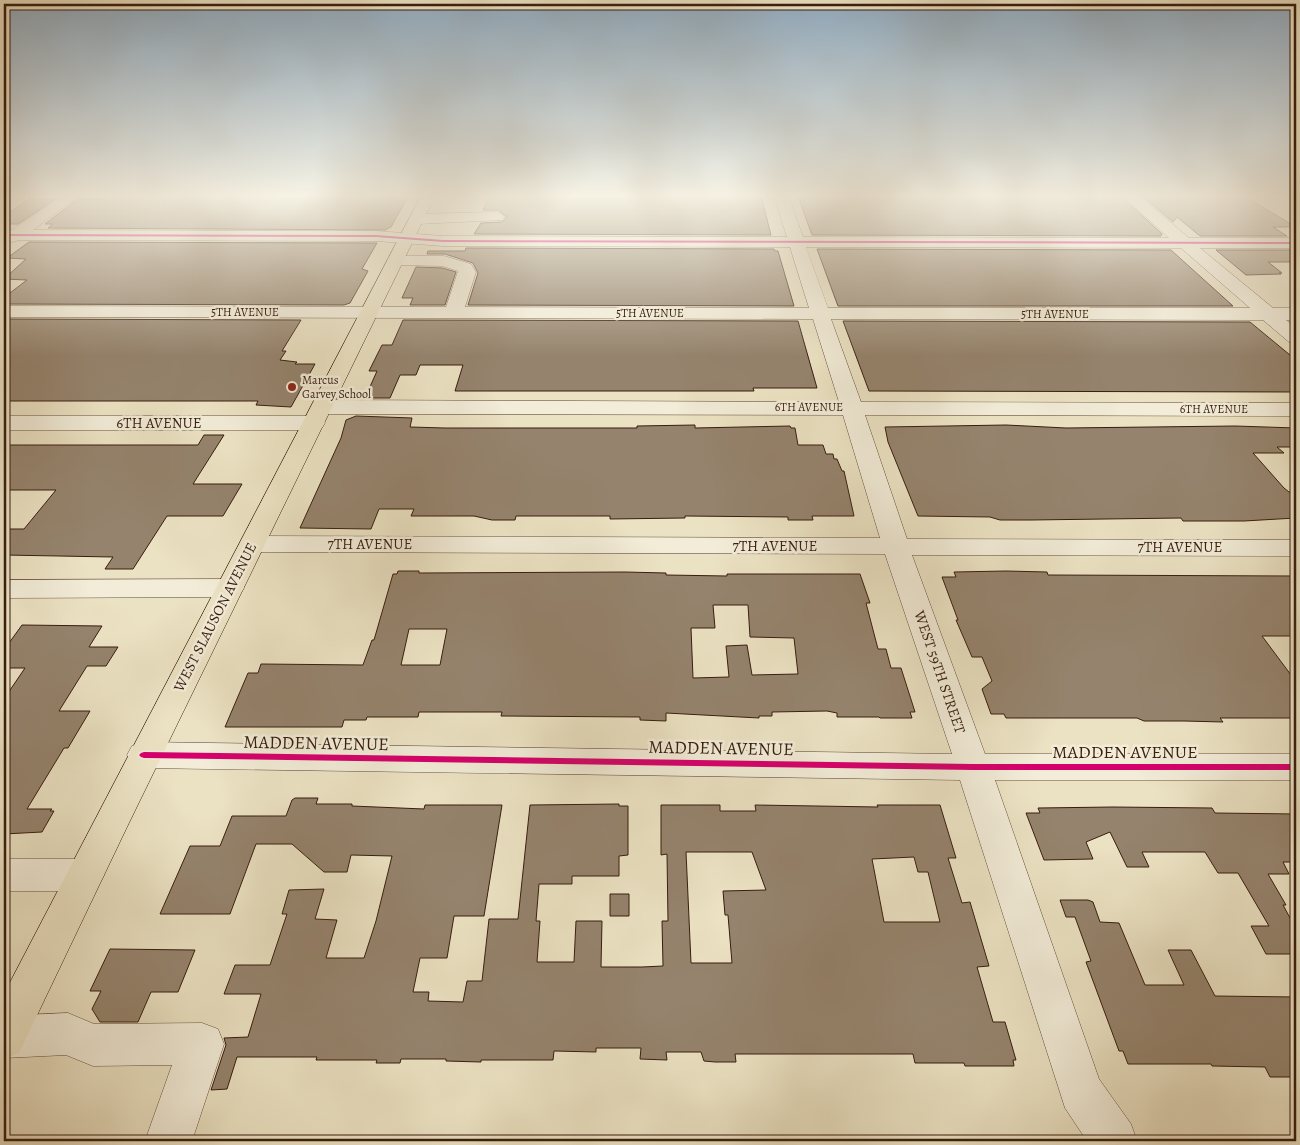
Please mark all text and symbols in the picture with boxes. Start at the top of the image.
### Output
street label: 5TH AVENUE [211,304,279,320]
street label: 5TH AVENUE [616,305,684,321]
street label: 5TH AVENUE [1021,306,1089,322]
place label: Marcus Garvey School [302,372,371,402]
marker: Marcus Garvey School [286,381,298,393]
street label: 6TH AVENUE [775,399,843,415]
street label: 6TH AVENUE [1180,401,1248,417]
street label: 6TH AVENUE [116,413,202,433]
street label: 7TH AVENUE [328,534,412,554]
street label: 7TH AVENUE [733,536,817,556]
street label: 7TH AVENUE [1138,537,1222,557]
street label: WEST SLAUSON AVENUE [168,539,261,696]
street label: WEST 59TH STREET [909,607,971,737]
street label: MADDEN AVENUE [243,730,389,756]
street label: MADDEN AVENUE [648,735,794,761]
street label: MADDEN AVENUE [1052,740,1198,764]

